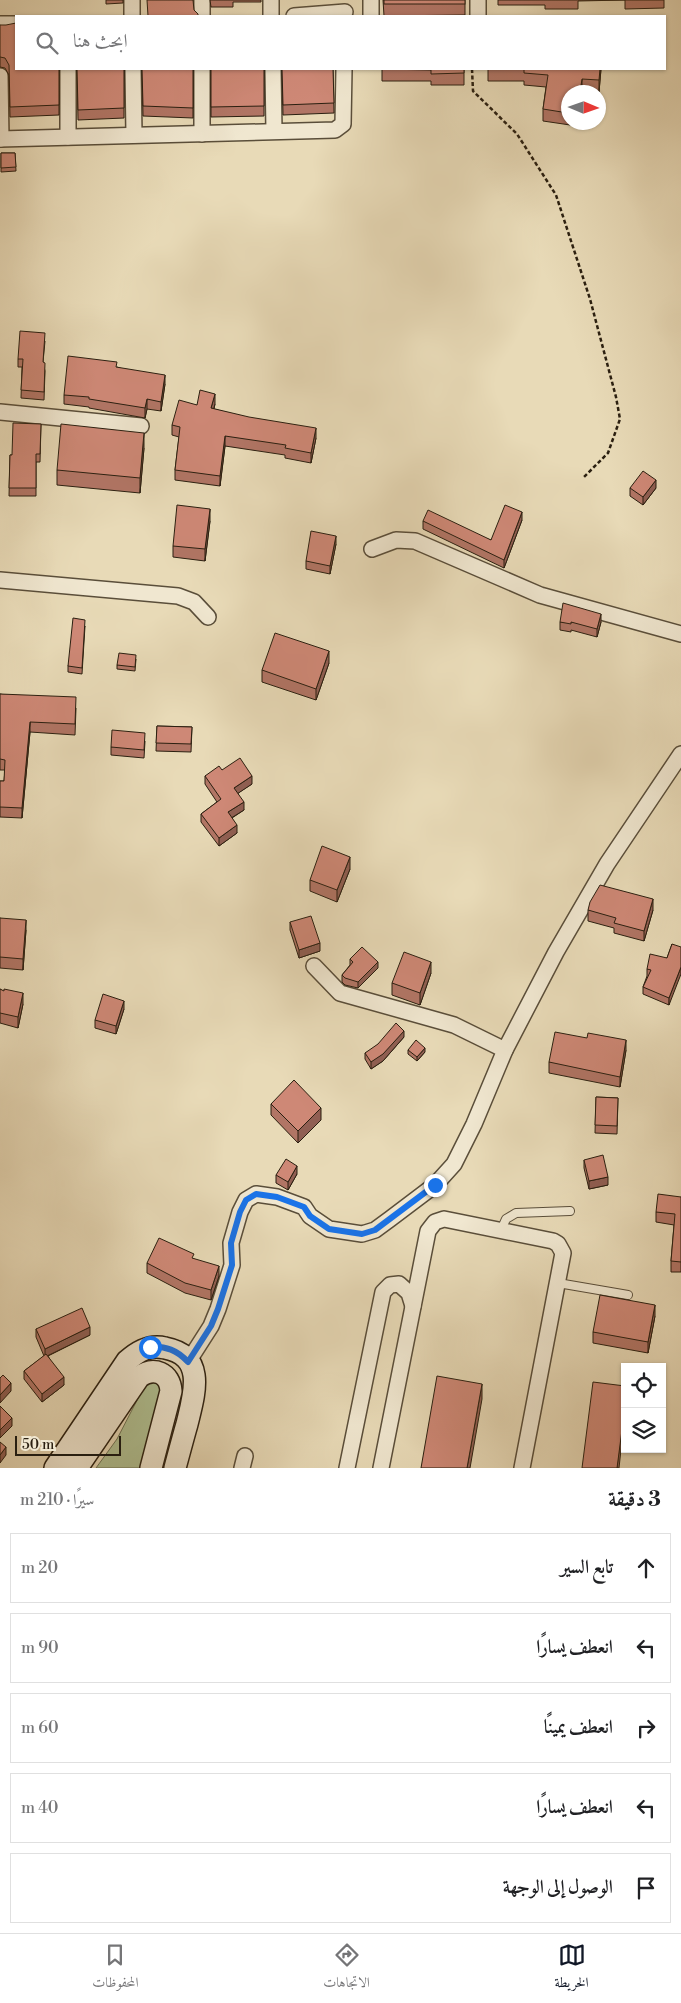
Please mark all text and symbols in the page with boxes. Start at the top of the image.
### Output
search box [15,15,666,70]
icon: search [33,29,61,57]
text: ابحث هنا [73,29,128,53]
north arrow [561,85,606,130]
route end [424,1174,447,1197]
route start [139,1336,162,1359]
map controls [621,1363,666,1453]
button: locate [621,1363,666,1408]
button: layers [621,1408,666,1453]
scale bar [15,1433,121,1456]
text: 50 m [22,1436,54,1454]
text: 3 دقيقة [608,1487,661,1513]
text: سيرًا · 210 m [20,1490,94,1510]
icon: ahead [632,1554,660,1582]
text: تابع السير [560,1555,613,1579]
text: 20 m [21,1558,58,1578]
icon: left [632,1634,660,1662]
text: انعطف يسارًا [536,1635,613,1659]
text: 90 m [21,1638,59,1658]
icon: right [632,1714,660,1742]
text: انعطف يمينًا [544,1715,613,1739]
text: 60 m [21,1718,59,1738]
icon: left [632,1794,660,1822]
text: انعطف يسارًا [536,1795,613,1819]
text: 40 m [21,1798,58,1818]
icon: arrive [632,1874,660,1902]
text: الوصول إلى الوجهة [503,1875,613,1899]
tab: المحفوظات [92,1941,139,1996]
tab: الاتجاهات [323,1941,370,1996]
tab: الخريطة [555,1941,589,1996]

